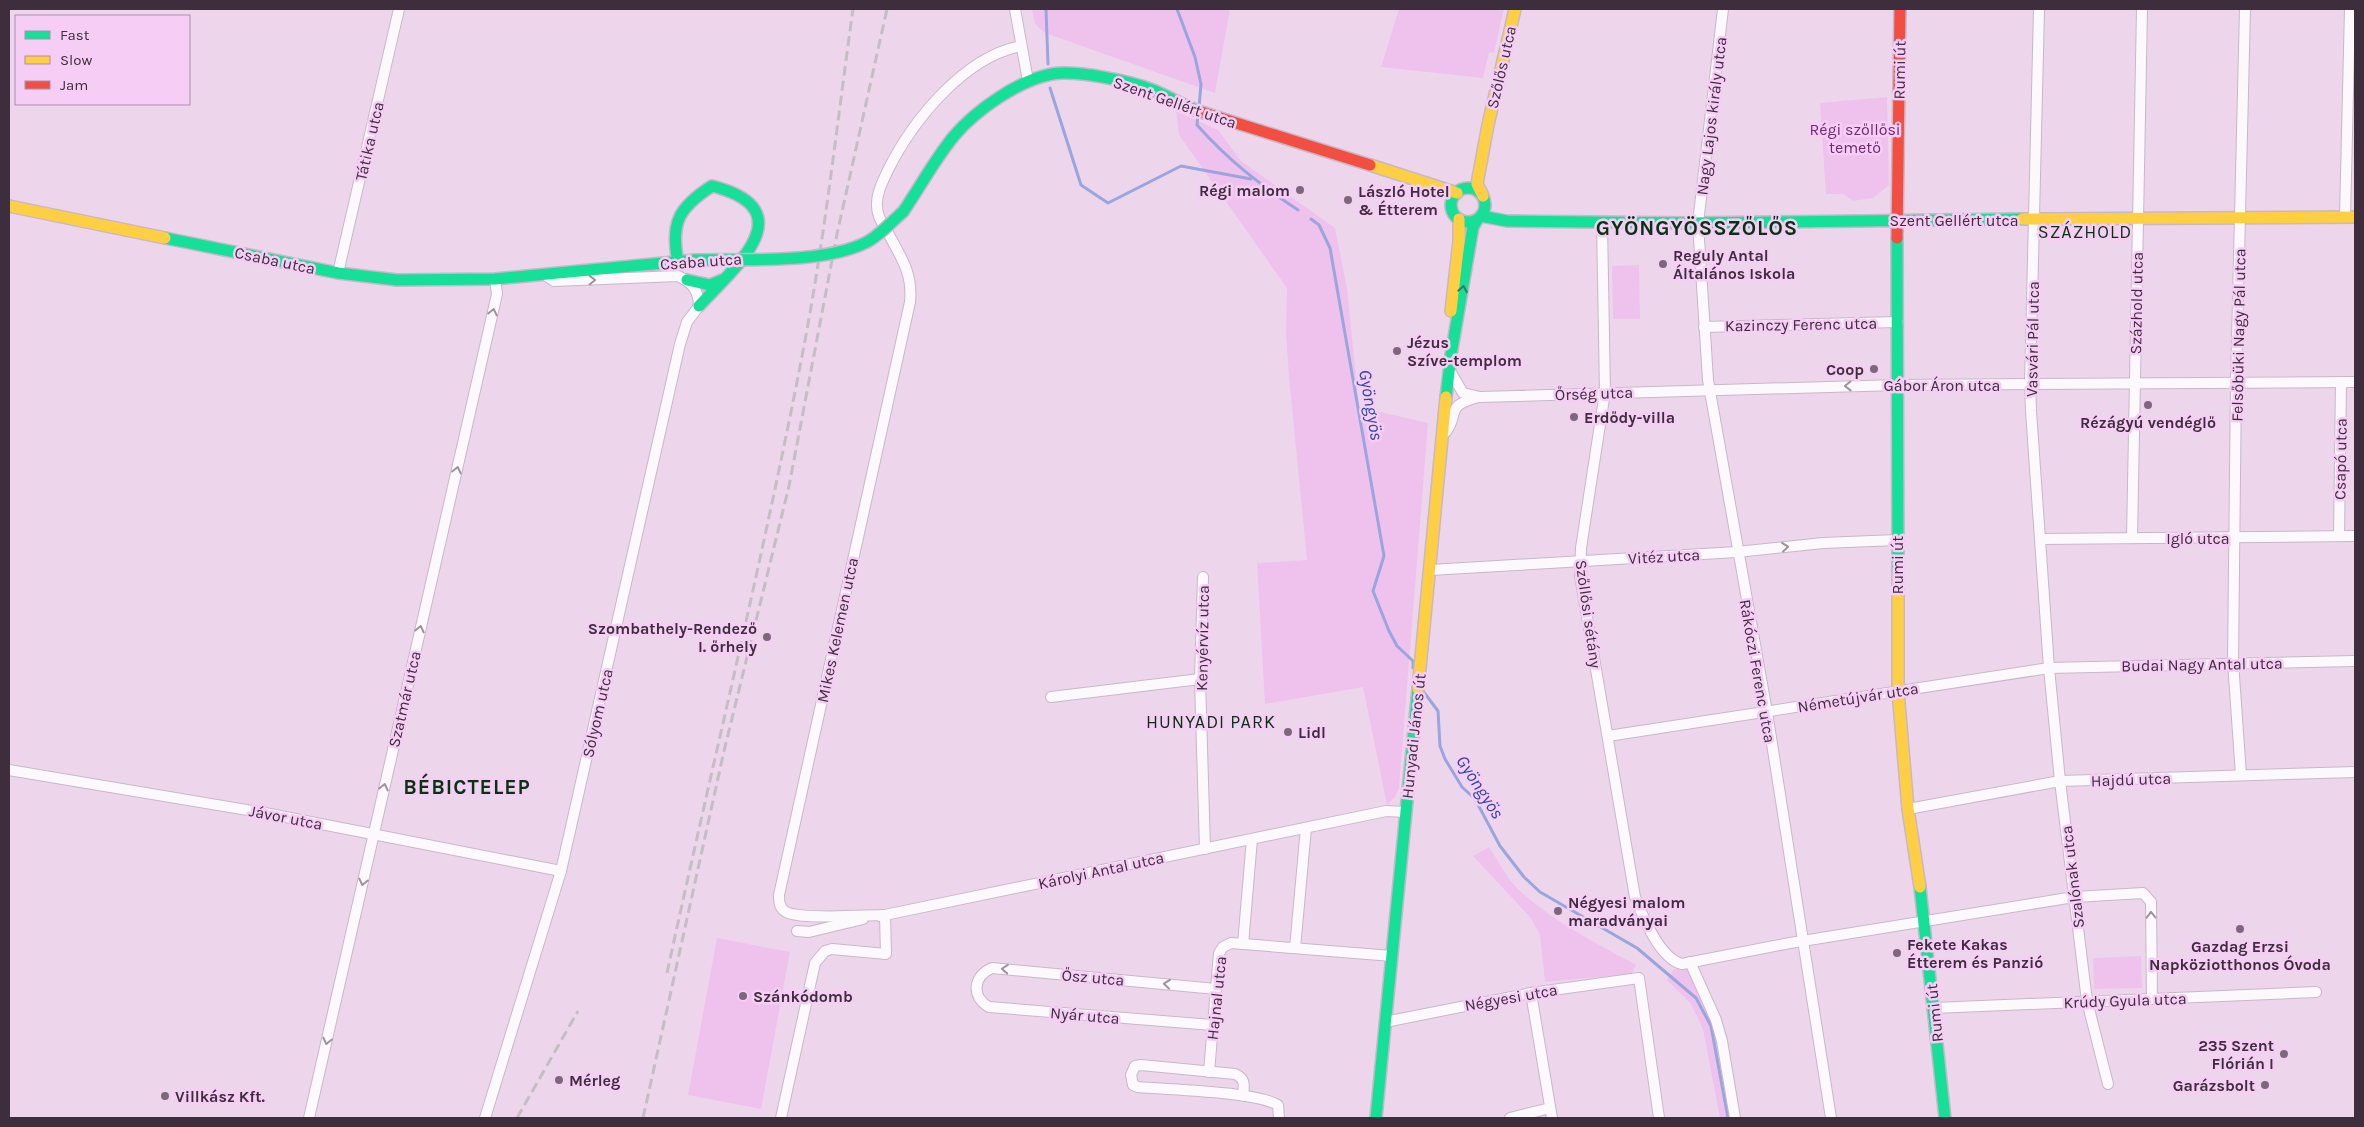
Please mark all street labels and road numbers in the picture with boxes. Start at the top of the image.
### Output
street label: Szőlős utca [1483,24,1520,110]
street label: Nagy Lajos király utca [1692,36,1731,196]
street label: Rumi út [1889,40,1910,100]
street label: Szent Gellért utca [1111,72,1239,132]
street label: Tátika utca [351,100,388,183]
street label: Szent Gellért utca [1889,211,2019,230]
street label: Csaba utca [233,243,317,278]
street label: Felsőbüki Nagy Pál utca [2227,248,2250,422]
street label: Csaba utca [660,249,743,274]
street label: Százhold utca [2126,252,2147,354]
street label: Vasvári Pál utca [2022,281,2043,397]
street label: Kazinczy Ferenc utca [1725,314,1877,335]
street label: Gábor Áron utca [1884,376,2000,395]
street label: Őrség utca [1555,383,1633,404]
street label: Csapó utca [2330,418,2351,500]
street label: Igló utca [2166,529,2230,548]
street label: Rumi út [1888,536,1907,594]
street label: Vitéz utca [1627,545,1701,568]
street label: Mikes Kelemen utca [813,556,862,704]
street label: Szőllősi sétány [1571,559,1606,670]
street label: Kenyérvíz utca [1192,585,1213,691]
street label: Rákóczi Ferenc utca [1736,598,1779,744]
street label: Szatmár utca [384,649,425,749]
street label: Budai Nagy Antal utca [2121,654,2283,675]
street label: Sólyom utca [578,667,617,759]
street label: Hunyadi János út [1397,672,1430,800]
street label: Németújvár utca [1796,679,1920,716]
street label: Hajdú utca [2091,769,2171,790]
street label: Jávor utca [248,801,324,834]
street label: Szalónak utca [2057,824,2088,929]
street label: Károlyi Antal utca [1036,848,1166,893]
street label: Hajnal utca [1203,955,1230,1041]
street label: Ősz utca [1061,965,1125,990]
street label: Négyesi utca [1463,980,1559,1015]
street label: Rumi út [1922,983,1947,1043]
street label: Krúdy Gyula utca [2063,989,2187,1012]
street label: Nyár utca [1049,1003,1120,1028]

